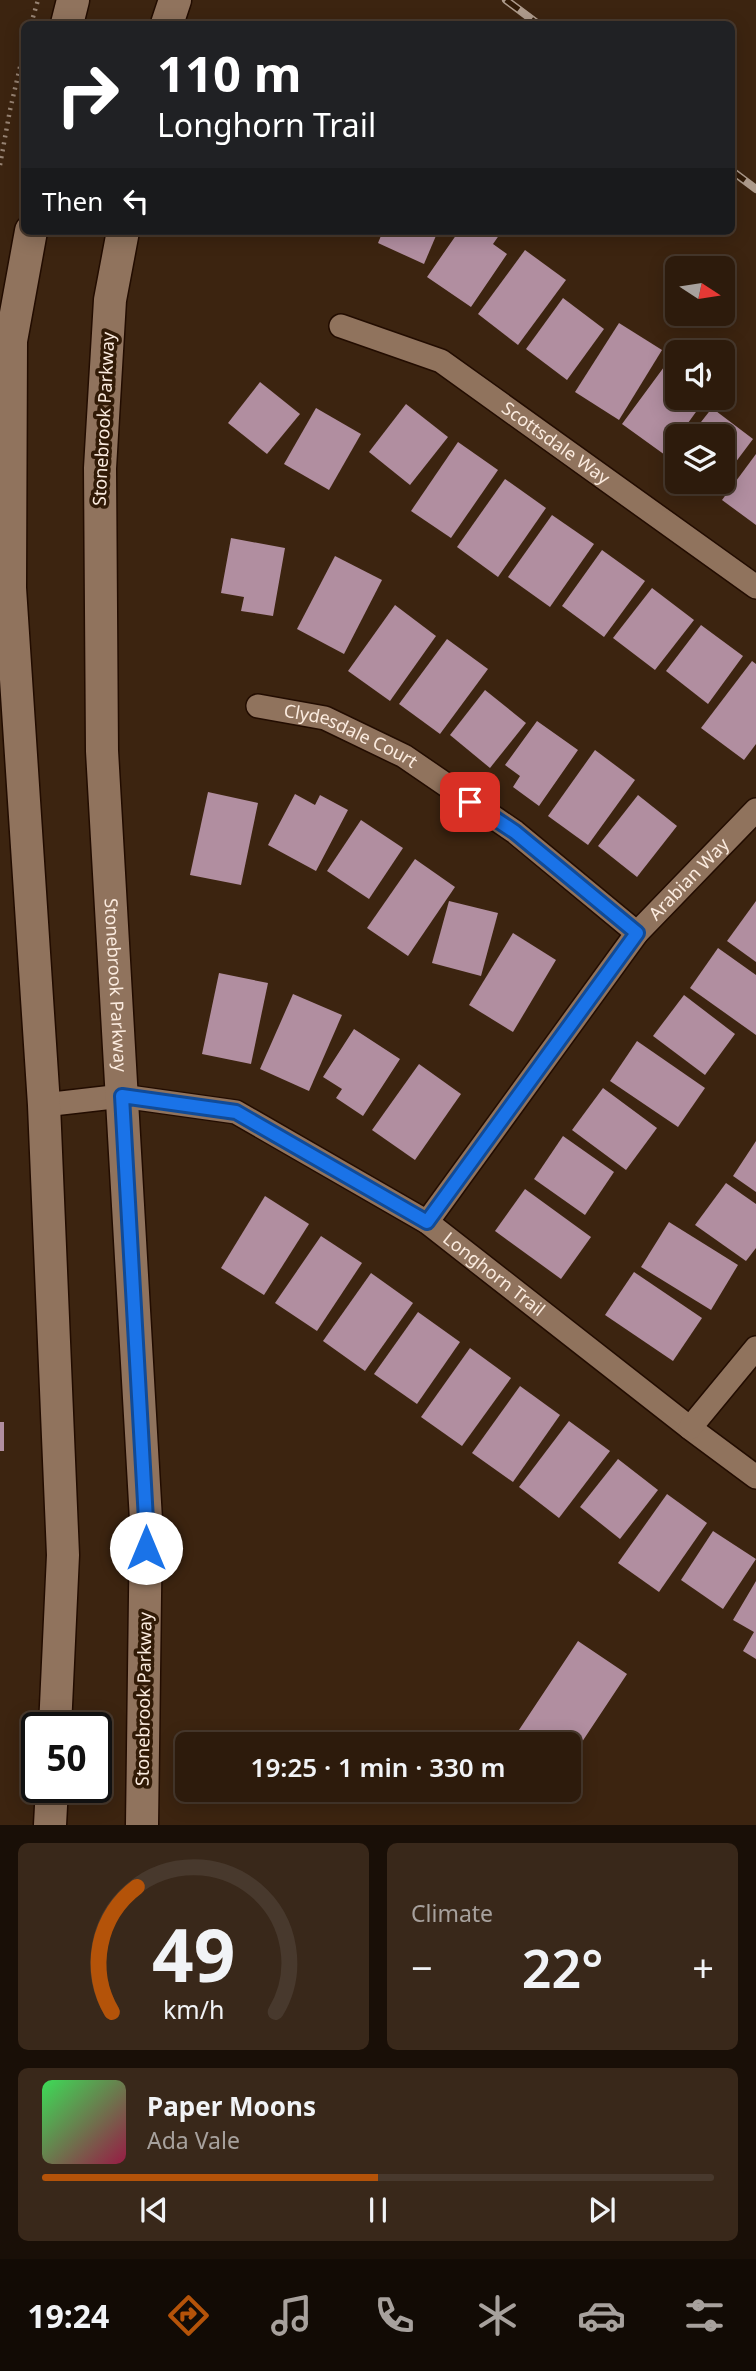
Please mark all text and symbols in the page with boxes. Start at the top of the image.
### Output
text: 110 m [157,40,302,106]
icon: right [42,49,133,140]
text: Longhorn Trail [157,103,376,146]
icon: left [117,182,155,220]
text: Then [42,183,103,219]
north arrow [665,256,735,326]
map controls [665,256,735,494]
street label: Stonebrook Parkway [86,331,120,507]
button: sound [665,340,735,410]
street label: Scottsdale Way [497,396,616,490]
button: layers [665,424,735,494]
street label: Clydesdale Court [282,698,423,773]
pin [440,772,500,832]
icon: arrive [451,783,489,821]
street label: Arabian Way [643,832,734,925]
street label: Stonebrook Parkway [99,897,133,1074]
street label: Longhorn Trail [439,1226,550,1321]
position arrow [109,1511,183,1585]
street label: Stonebrook Parkway [129,1611,157,1786]
speed limit sign: 50 [21,1712,112,1803]
text: 19:25 · 1 min · 330 m [251,1749,505,1785]
text: Climate [411,1897,493,1929]
text: 49 [152,1905,235,2004]
text: 22° [522,1932,603,2003]
text: − [411,1941,433,1993]
text: + [692,1941,714,1993]
text: km/h [163,1992,224,2026]
text: Paper Moons [147,2088,316,2124]
text: Ada Vale [147,2124,240,2156]
icon: previous [135,2191,173,2229]
icon: pause [359,2191,397,2229]
icon: next [583,2191,621,2229]
icon: directions [164,2291,213,2340]
icon: music [267,2291,316,2340]
icon: phone [370,2291,419,2340]
icon: climate [473,2291,522,2340]
icon: car [577,2291,626,2340]
icon: filters [680,2291,729,2340]
text: 19:24 [27,2294,109,2337]

